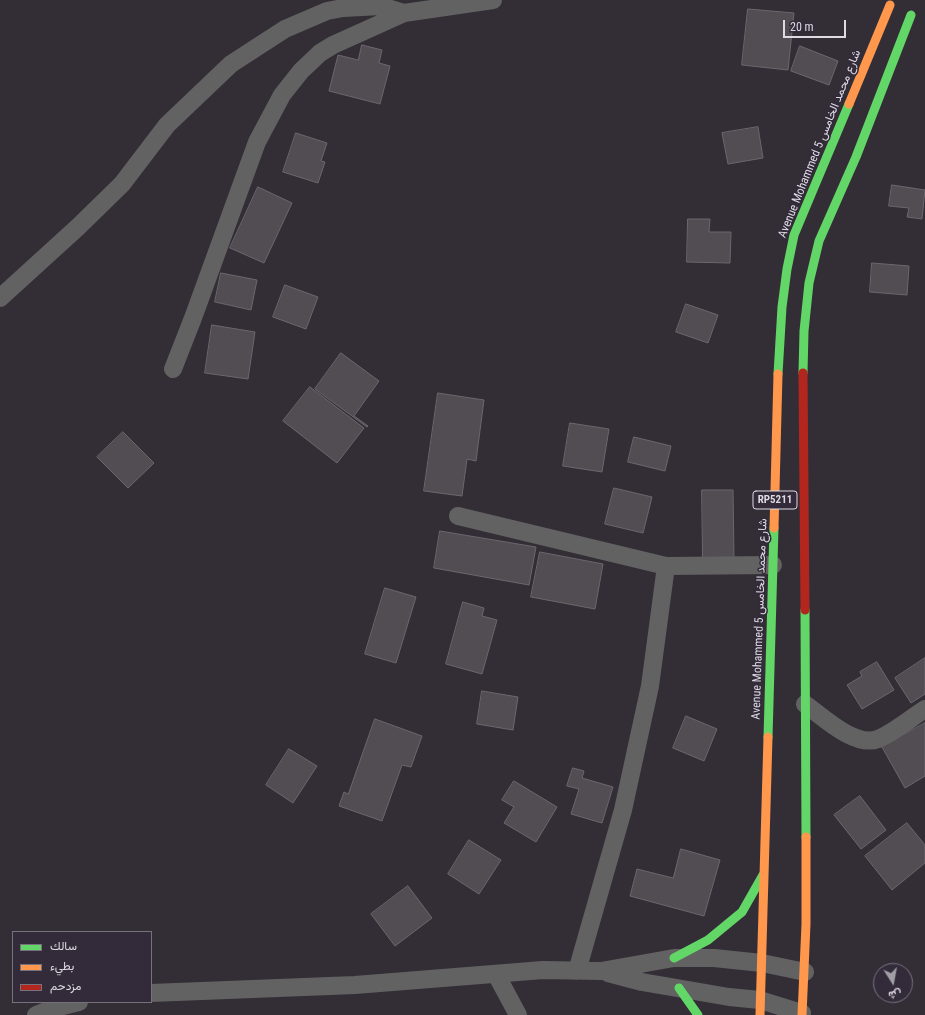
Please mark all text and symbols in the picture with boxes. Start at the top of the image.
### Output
scale bar [785,12,848,38]
text: 20 m [790,20,814,34]
street label: Avenue Mohammed 5 شارع محمد الخامس [776,48,864,240]
road number: RP5211 [753,491,797,509]
street label: Avenue Mohammed 5 شارع محمد الخامس [749,518,771,720]
legend [12,931,152,1003]
text: سالك [50,939,77,953]
text: بطيء [50,959,74,973]
north arrow [873,963,913,1003]
text: مزدحم [50,979,81,993]
text: ش [887,987,903,1002]

